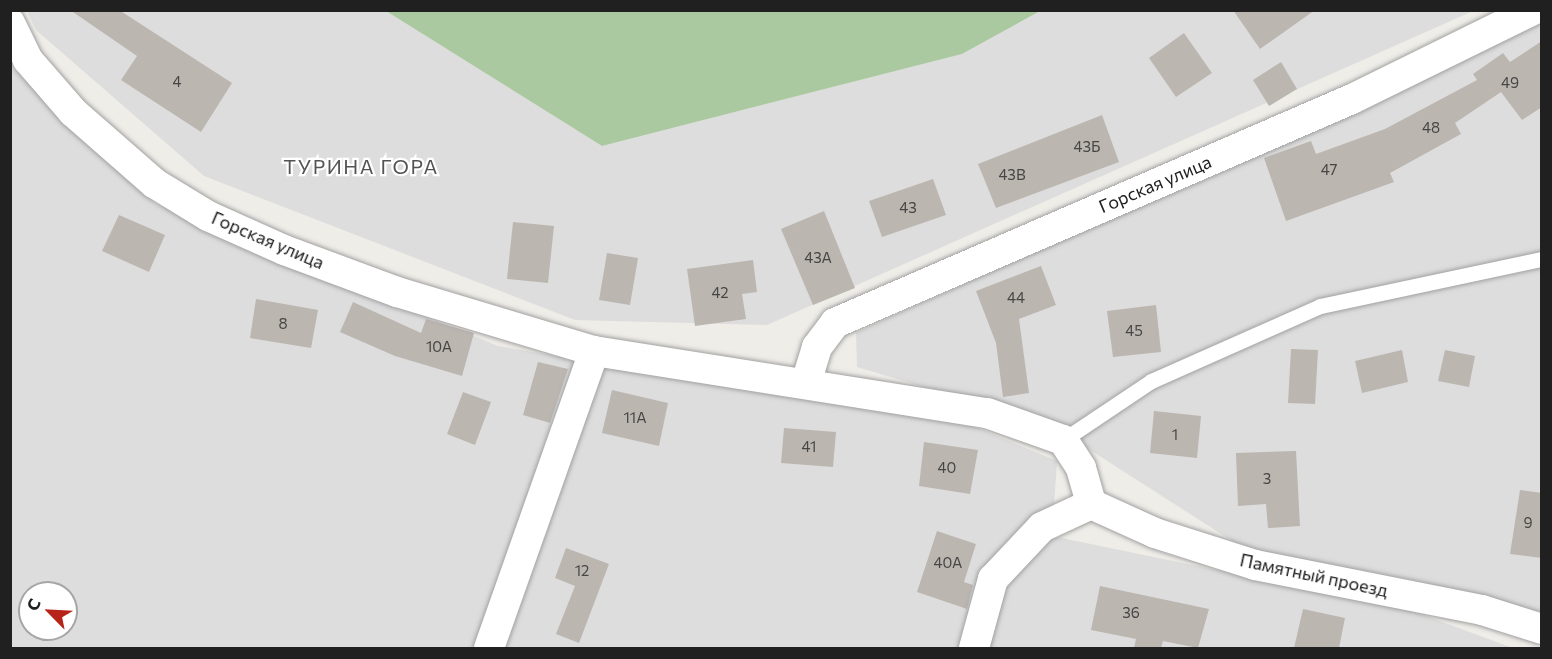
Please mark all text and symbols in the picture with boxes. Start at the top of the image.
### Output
house number: 4 [173,73,181,91]
house number: 49 [1501,74,1519,92]
house number: 48 [1422,119,1440,137]
house number: 43Б [1074,138,1100,156]
street label: Горская улица [1096,151,1214,217]
district label: ТУРИНА ГОРА [283,154,439,178]
house number: 47 [1321,161,1337,179]
house number: 43В [998,166,1026,184]
house number: 43 [899,199,917,217]
street label: Горская улица [209,207,327,273]
house number: 43А [804,249,832,267]
house number: 42 [711,284,729,302]
house number: 44 [1007,289,1025,307]
house number: 8 [278,315,288,333]
house number: 45 [1125,322,1143,340]
house number: 10А [426,338,452,356]
house number: 11А [623,409,647,427]
house number: 1 [1172,426,1178,444]
house number: 41 [802,438,816,456]
house number: 40 [938,459,956,477]
house number: 3 [1263,470,1271,488]
house number: 9 [1523,514,1533,532]
street label: Памятный проезд [1238,549,1390,601]
house number: 40А [934,554,962,572]
house number: 12 [575,562,589,580]
north arrow [18,581,78,641]
text: С [22,595,44,613]
house number: 36 [1122,604,1140,622]

